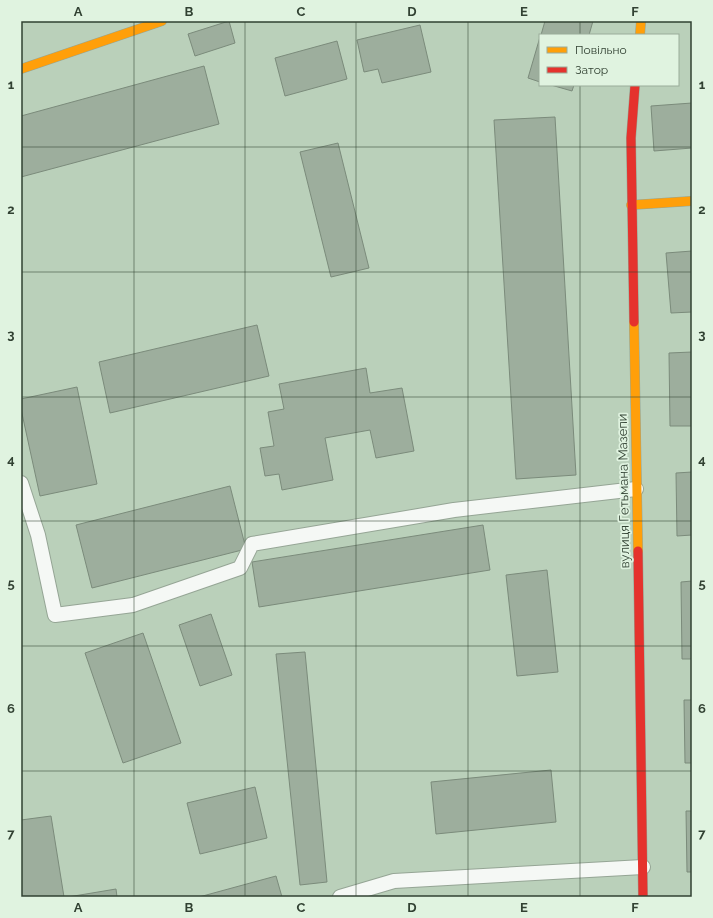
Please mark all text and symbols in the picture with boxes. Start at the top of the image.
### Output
text: A [74,4,83,19]
text: B [185,4,194,19]
text: C [297,4,306,19]
text: D [407,4,417,19]
text: E [520,4,528,19]
text: F [631,4,639,19]
legend [539,34,679,86]
text: Повільно [575,43,627,57]
text: Затор [575,63,608,77]
text: 1 [8,77,15,92]
text: 1 [699,77,706,92]
text: 2 [7,202,15,217]
text: 2 [698,202,706,217]
text: 3 [7,327,15,342]
text: 3 [698,327,706,342]
street label: вулиця Гетьмана Мазепи [615,413,632,569]
text: 4 [7,452,15,467]
text: 4 [698,452,706,467]
text: 5 [7,576,15,591]
text: 5 [698,576,706,591]
text: 6 [7,701,15,716]
text: 6 [698,701,706,716]
text: 7 [7,826,15,841]
text: 7 [698,826,706,841]
text: A [74,900,83,915]
text: B [185,900,194,915]
text: C [297,900,306,915]
text: D [407,900,417,915]
text: E [520,900,528,915]
text: F [631,900,639,915]

